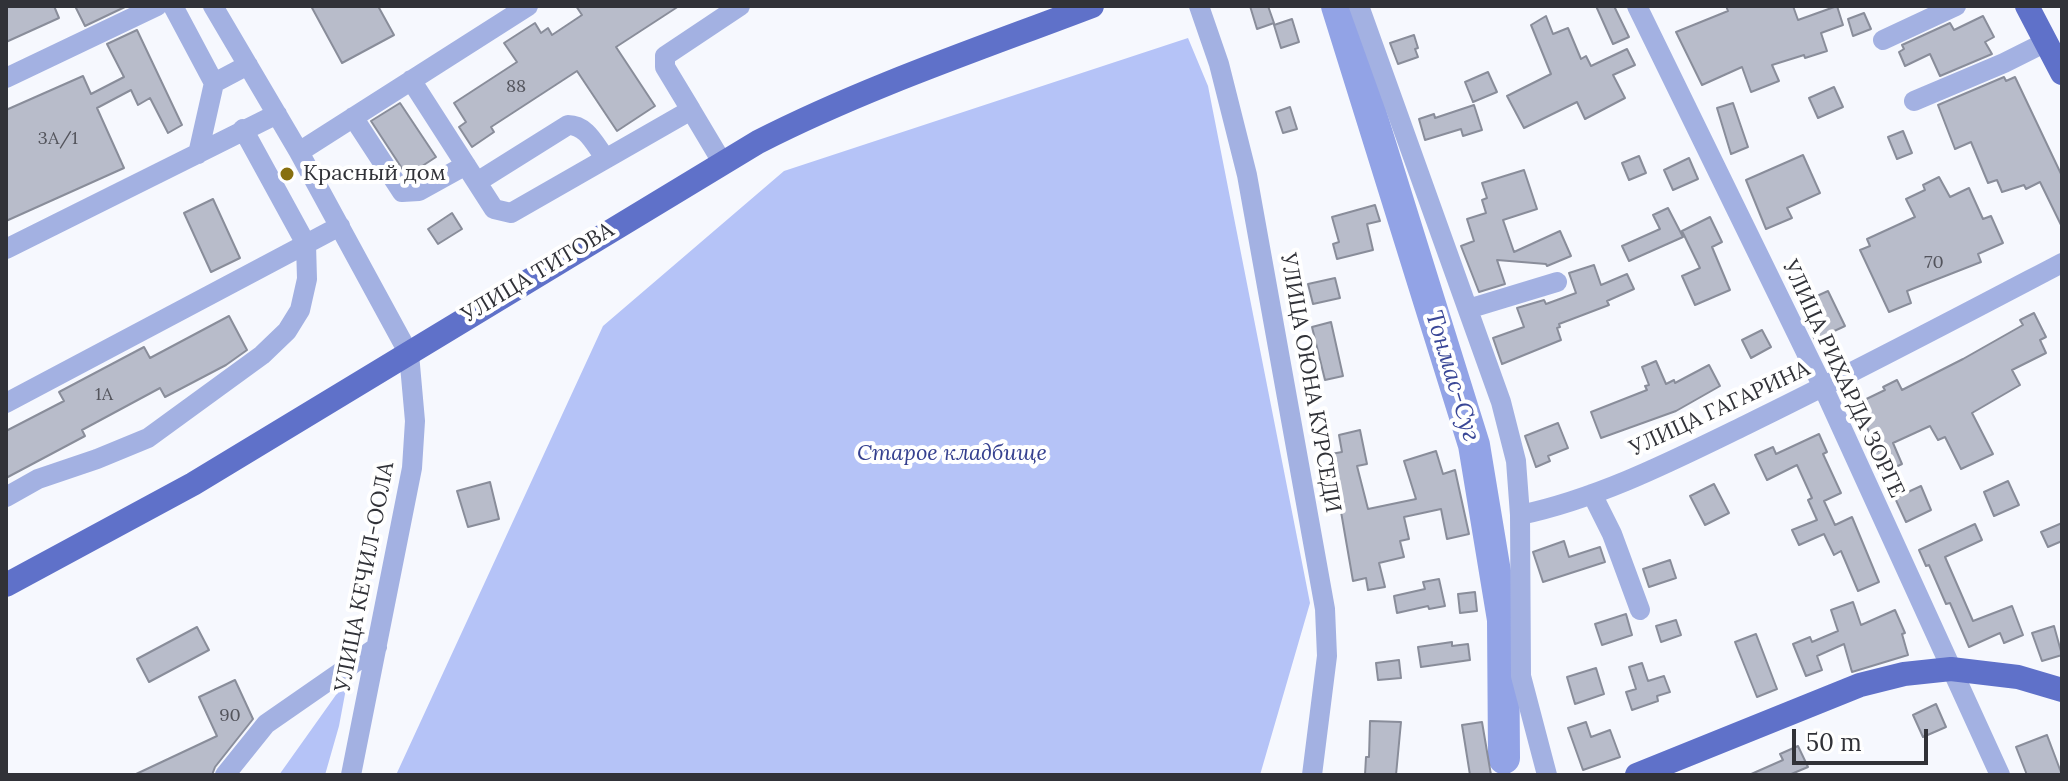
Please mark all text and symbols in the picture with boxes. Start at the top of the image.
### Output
house number: 88 [506,76,526,98]
house number: 3А/1 [38,128,78,150]
place label: Красный дом [303,161,446,187]
marker: Красный дом [278,165,296,183]
street label: УЛИЦА ТИТОВА [457,217,619,329]
street label: УЛИЦА ОЮНА КУРСЕДИ [1274,251,1346,515]
house number: 70 [1924,252,1944,274]
street label: УЛИЦА РИХАРДА ЗОРГЕ [1776,256,1910,502]
water label: Тонмас-Суг [1418,307,1486,445]
street label: УЛИЦА ГАГАРИНА [1626,356,1814,462]
house number: 1А [95,384,113,406]
park label: Старое кладбище [857,441,1047,467]
street label: УЛИЦА КЕЧИЛ-ООЛА [330,460,400,694]
house number: 90 [219,705,241,727]
scale bar [1796,713,1932,763]
text: 50 m [1806,727,1862,758]

